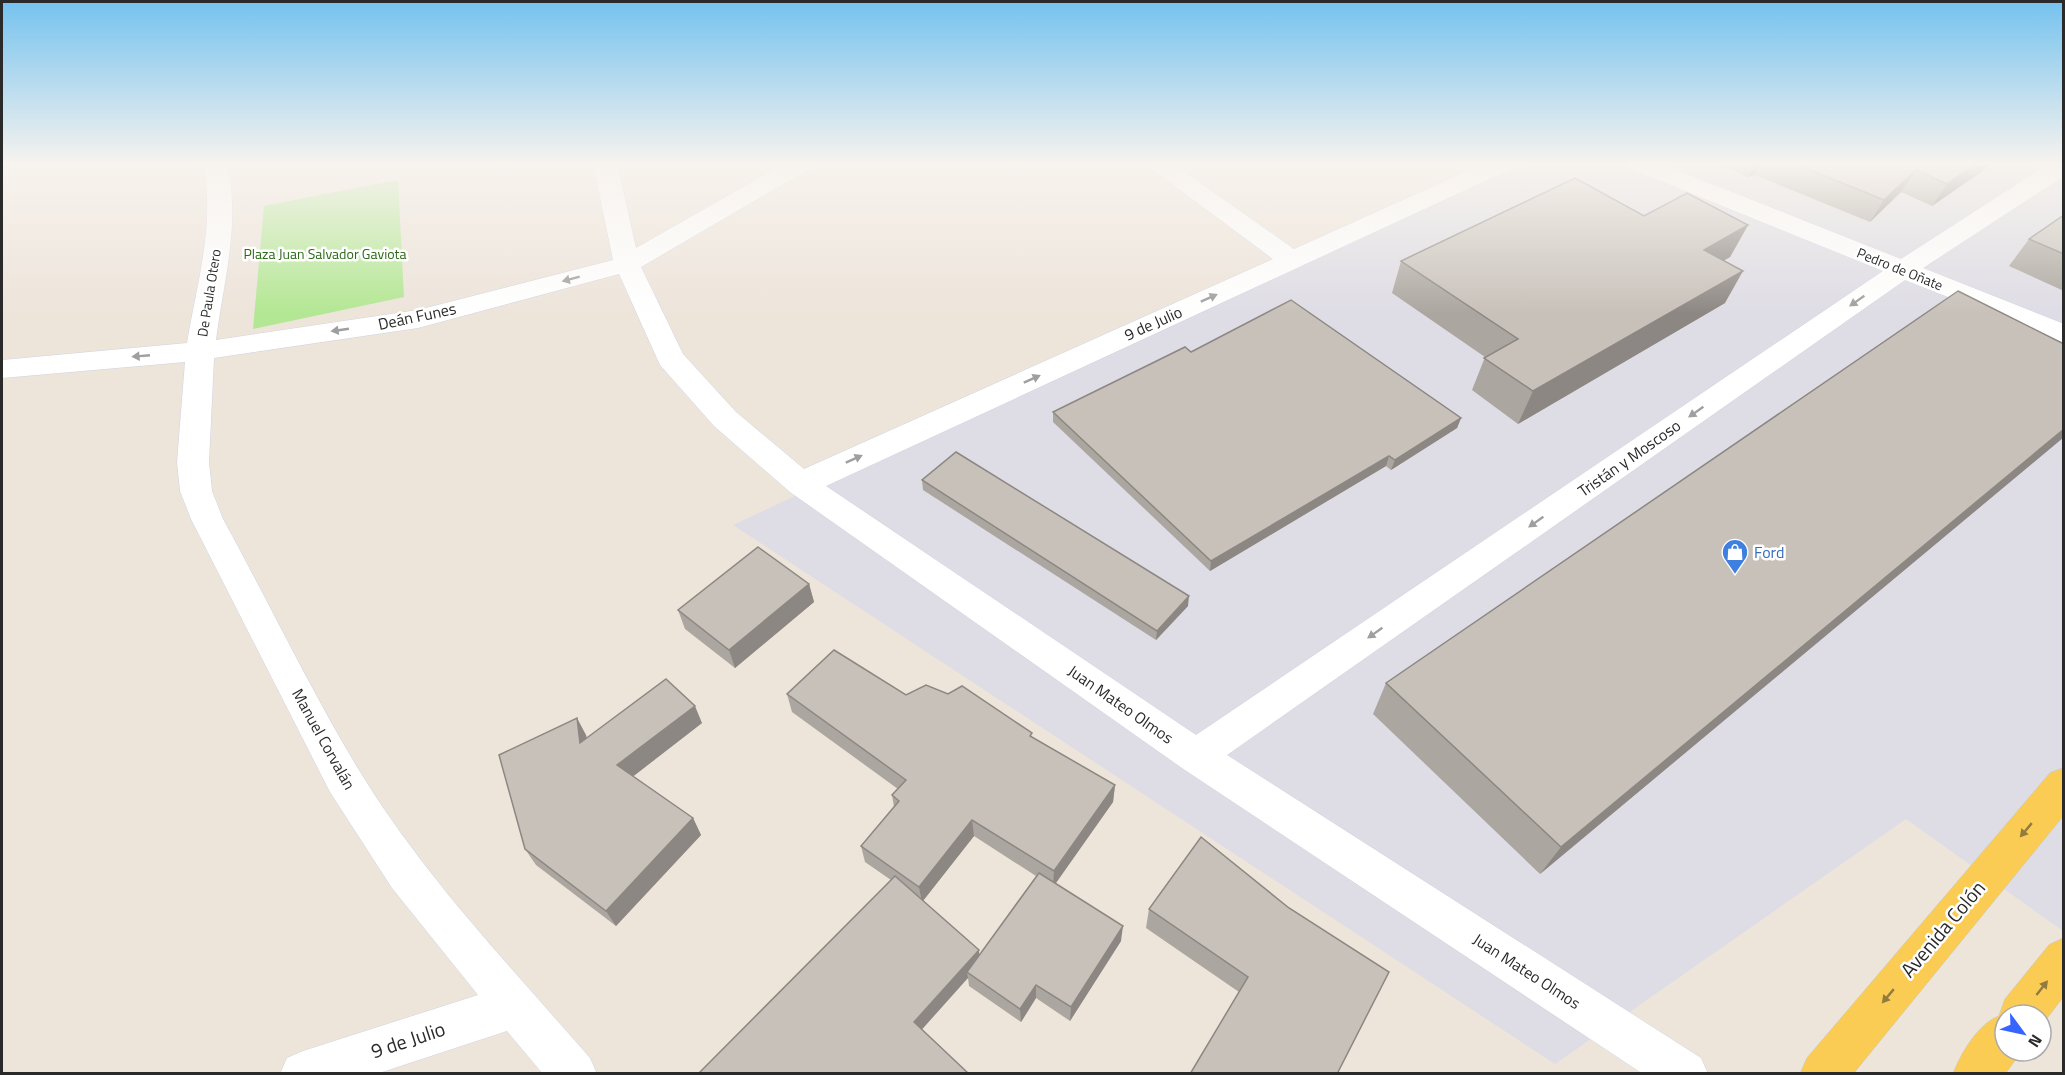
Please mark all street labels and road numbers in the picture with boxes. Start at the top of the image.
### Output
street label: Pedro de Oñate [1854,242,1946,295]
street label: De Paula Otero [191,248,226,338]
street label: Deán Funes [376,296,458,336]
street label: 9 de Julio [1120,300,1186,346]
street label: Tristán y Moscoso [1573,413,1685,503]
street label: Juan Mateo Olmos [1063,659,1179,749]
street label: Manuel Corvalán [286,684,362,794]
street label: Avenida Colón [1893,873,1993,984]
street label: Juan Mateo Olmos [1469,927,1585,1015]
street label: 9 de Julio [367,1013,449,1066]

